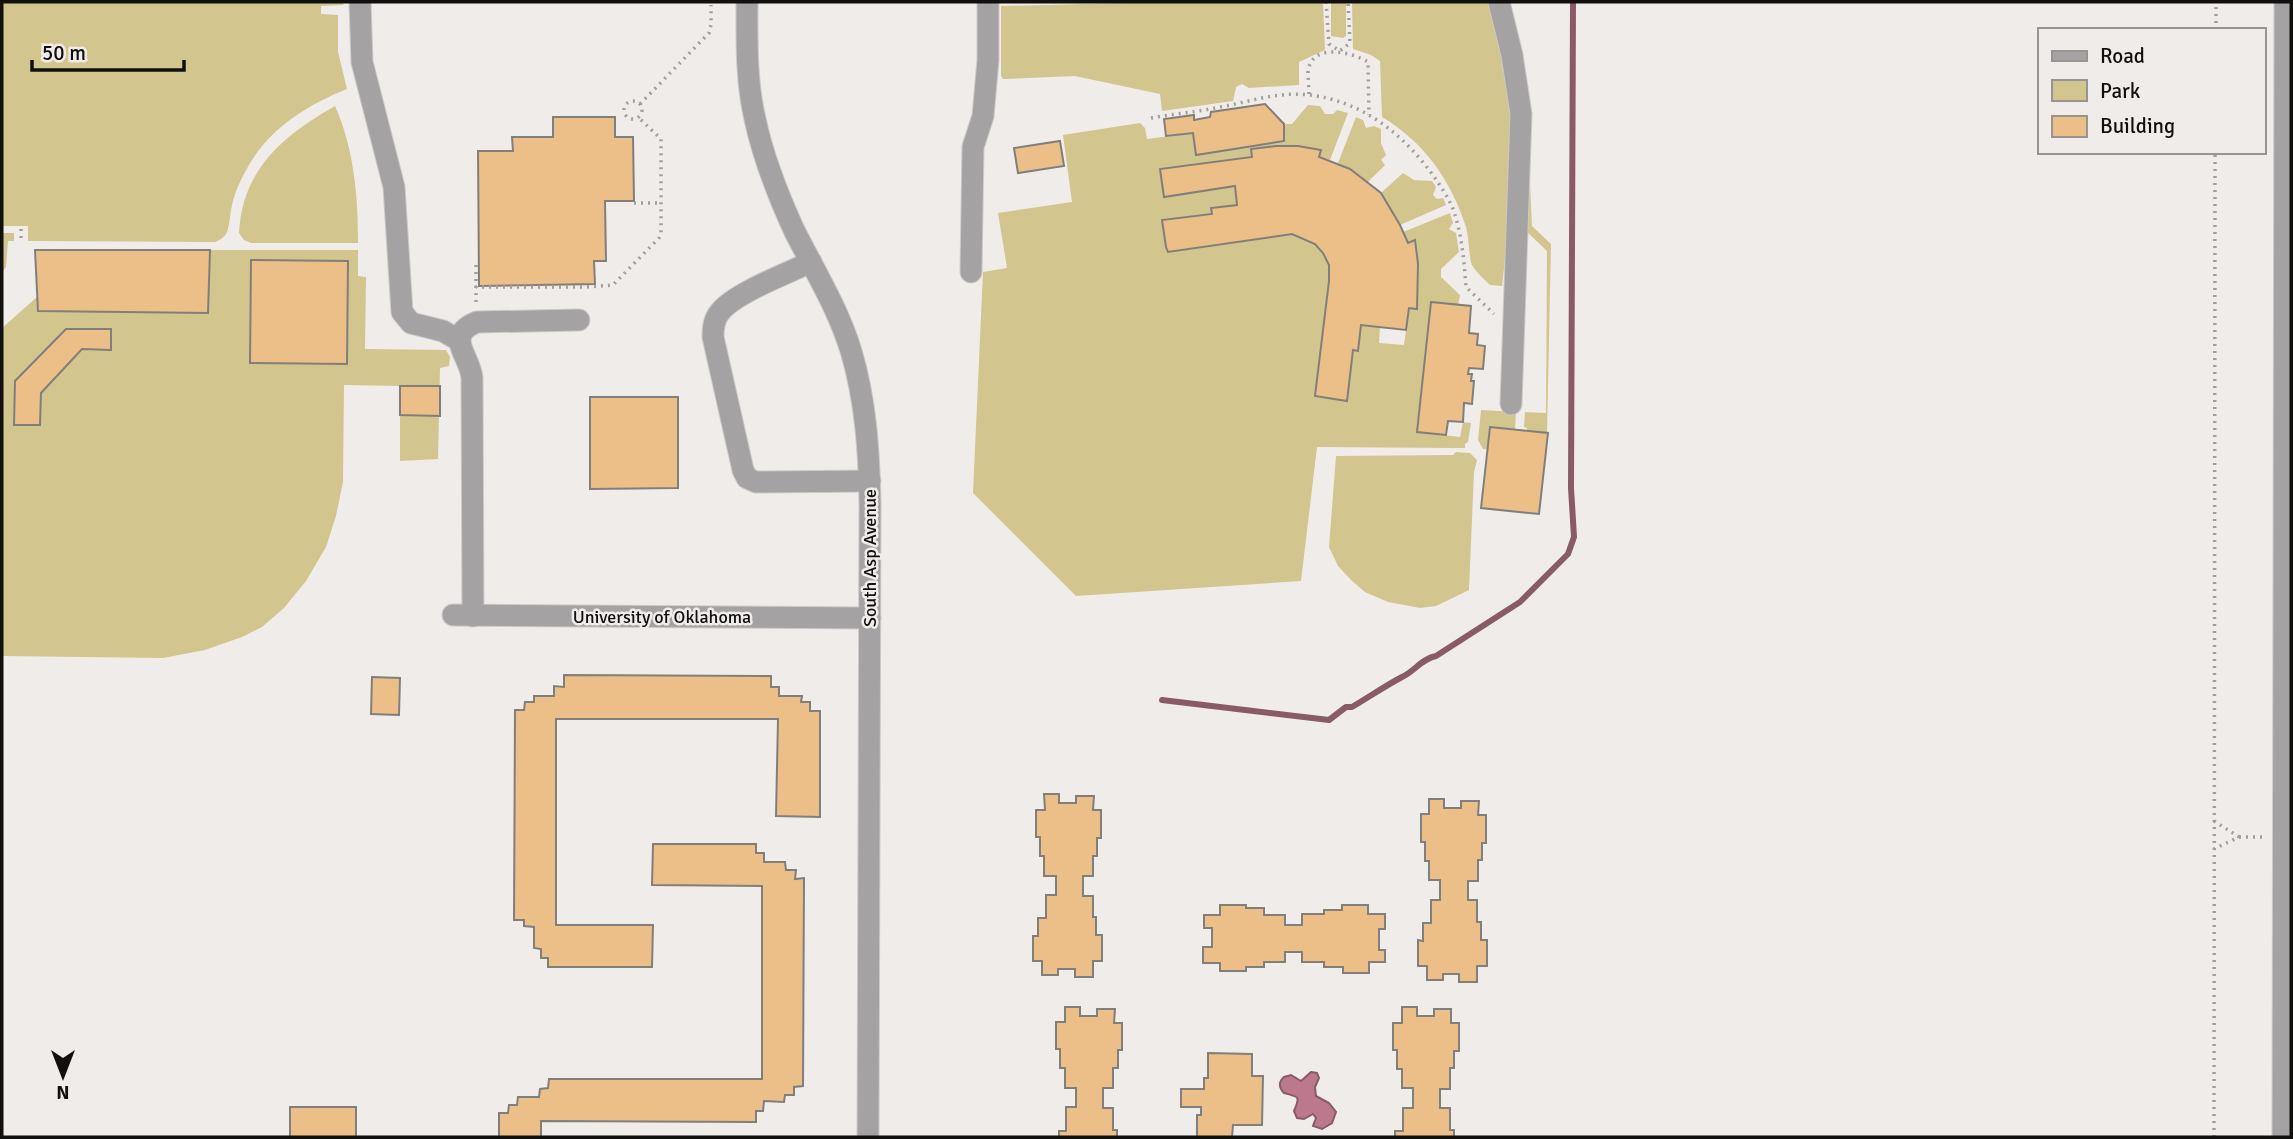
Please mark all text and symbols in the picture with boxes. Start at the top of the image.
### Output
scale bar [32,28,184,72]
legend [2038,28,2265,154]
text: 50 m [42,40,86,66]
text: Road [2100,43,2145,69]
text: Park [2100,78,2141,104]
text: Building [2100,113,2175,139]
street label: South Asp Avenue [859,489,881,627]
street label: University of Oklahoma [573,606,751,628]
north arrow [28,1041,98,1111]
text: N [56,1080,70,1104]

